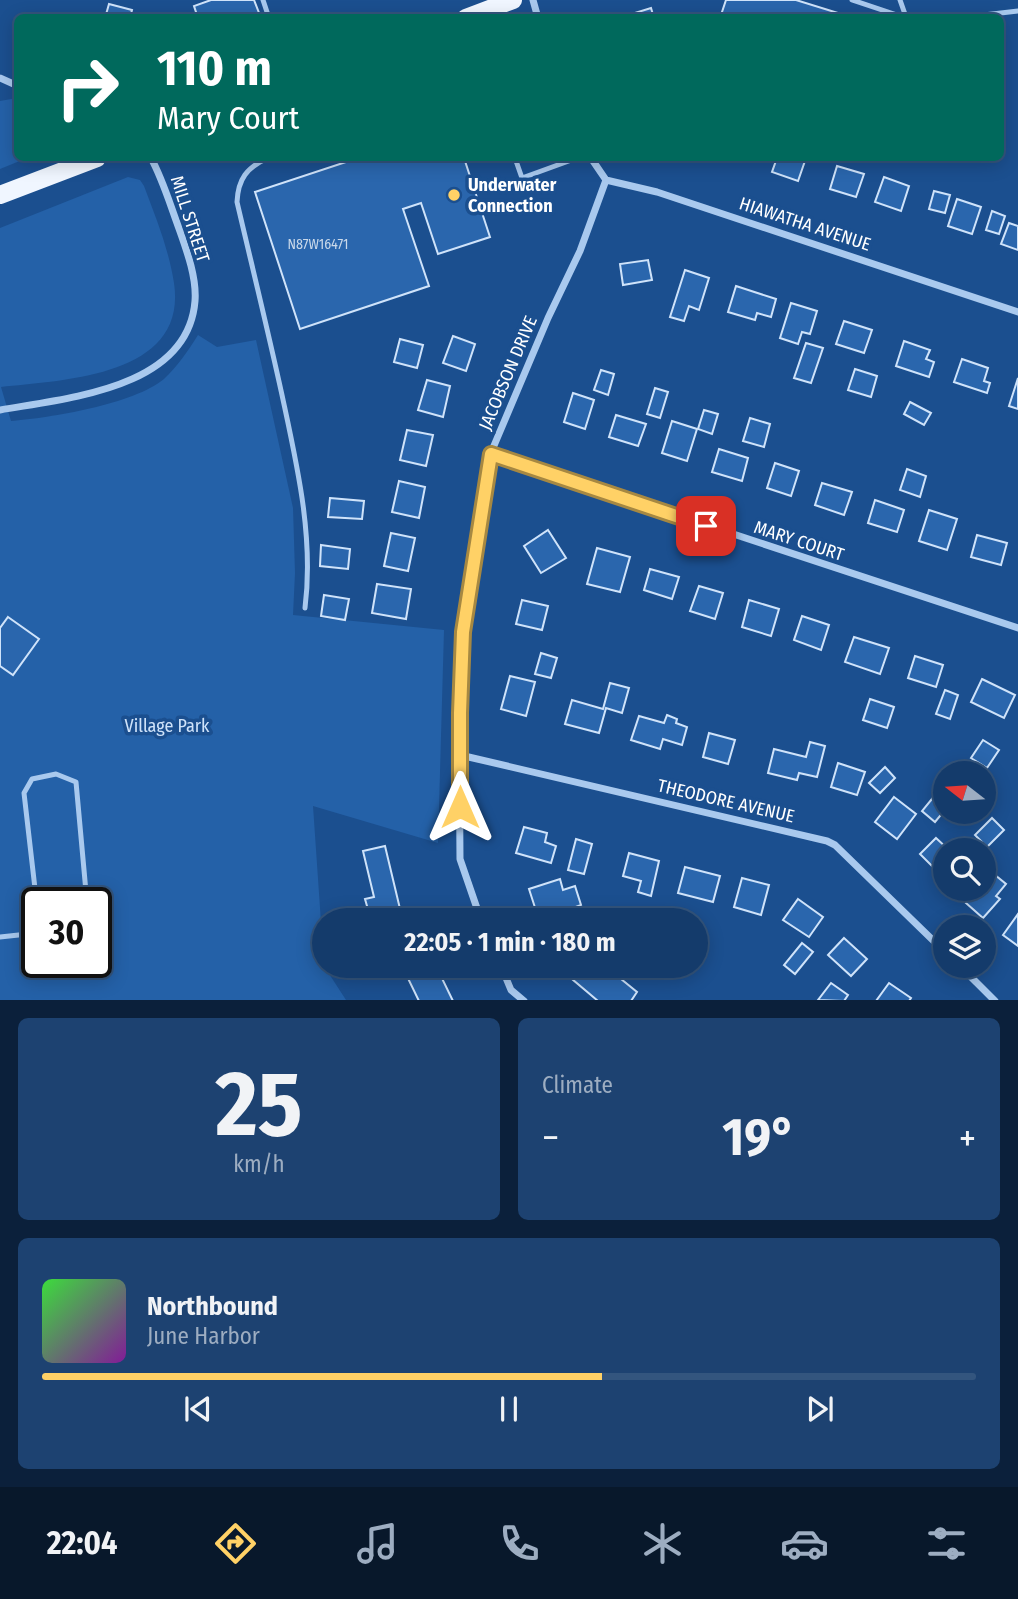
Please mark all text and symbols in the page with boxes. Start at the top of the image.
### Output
text: 110 m [157,39,272,98]
icon: right [42,42,133,133]
text: Mary Court [157,99,299,137]
street label: MILL STREET [166,173,215,266]
place label: Underwater Connection [468,174,557,217]
marker: Underwater Connection [446,187,462,203]
street label: HIAWATHA AVENUE [737,192,873,256]
house number: N87W16471 [287,236,349,253]
street label: JACOBSON DRIVE [474,313,542,433]
pin [676,496,736,556]
icon: arrive [687,507,725,545]
street label: MARY COURT [751,516,847,566]
park label: Village Park [124,715,210,737]
north arrow [933,761,996,824]
map controls [933,761,996,978]
position arrow [423,770,497,844]
street label: THEODORE AVENUE [655,775,797,827]
button: search [933,838,996,901]
speed limit sign: 30 [21,887,112,978]
button: layers [933,915,996,978]
text: 22:05 · 1 min · 180 m [404,927,616,958]
text: 25 [216,1050,302,1159]
text: Climate [542,1071,613,1099]
text: 19° [722,1106,796,1169]
text: − [542,1115,559,1161]
text: + [959,1115,976,1161]
text: km/h [233,1150,285,1178]
text: Northbound [147,1291,278,1322]
text: June Harbor [147,1322,260,1350]
icon: previous [179,1390,217,1428]
icon: pause [490,1390,528,1428]
icon: next [801,1390,839,1428]
icon: directions [211,1519,260,1568]
icon: music [353,1519,402,1568]
icon: phone [495,1519,544,1568]
icon: climate [638,1519,687,1568]
icon: car [780,1519,829,1568]
icon: filters [922,1519,971,1568]
text: 22:04 [47,1524,118,1562]

